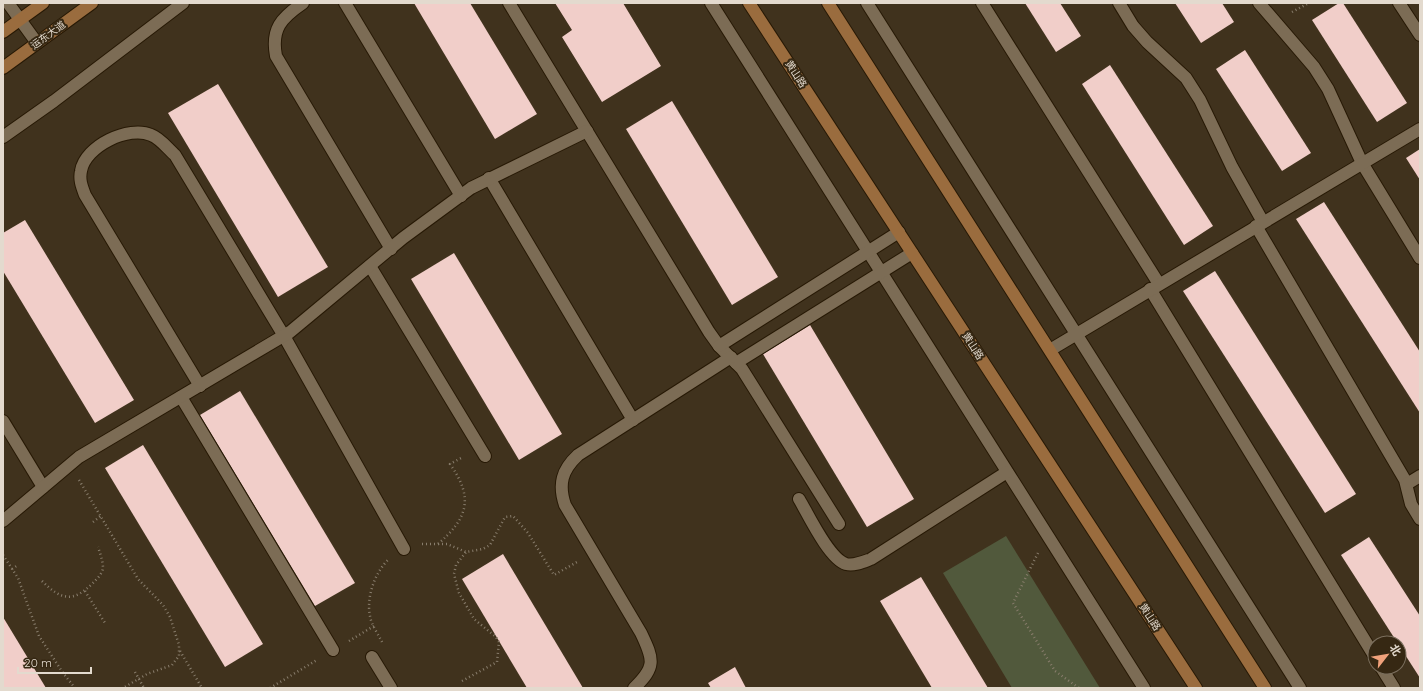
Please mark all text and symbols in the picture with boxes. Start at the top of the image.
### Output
street label: 运东大道 [28,18,68,52]
street label: 黄山路 [782,58,810,90]
street label: 黄山路 [959,330,987,362]
street label: 黄山路 [1136,601,1164,633]
north arrow [1367,635,1407,675]
text: 北 [1387,642,1404,658]
scale bar [18,649,91,675]
text: 20 m [24,655,52,670]

